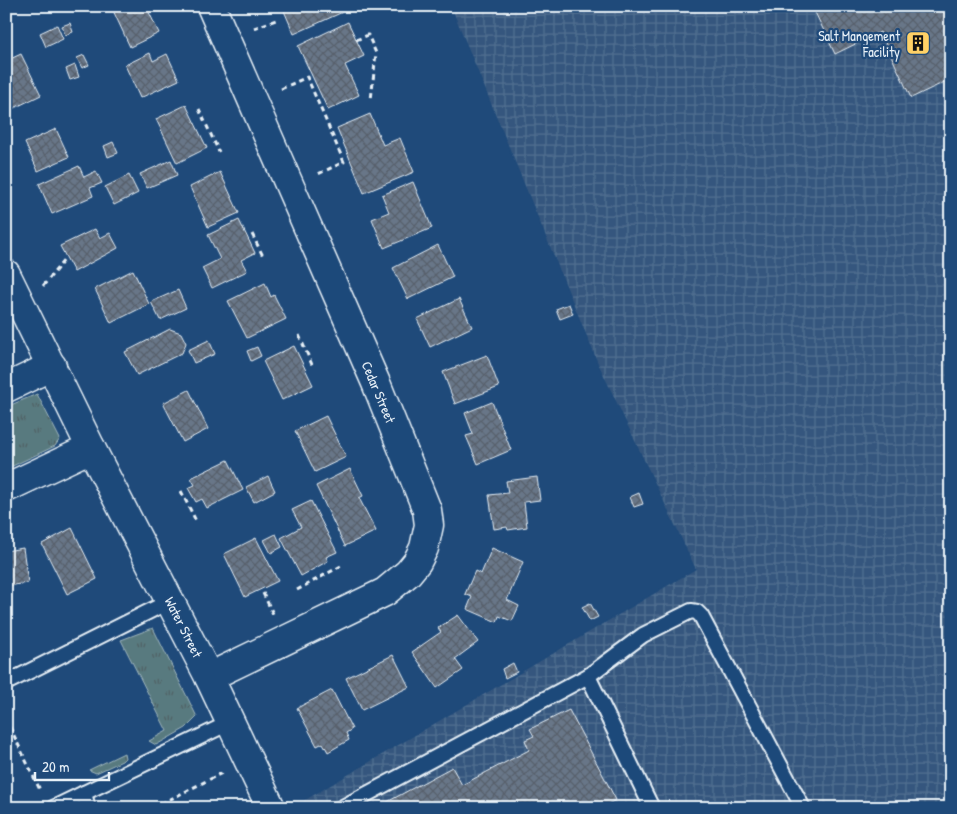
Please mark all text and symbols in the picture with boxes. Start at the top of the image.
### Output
place label: Salt Mangement Facility [818,26,900,62]
building icon: Salt Mangement Facility [905,30,931,56]
street label: Cedar Street [357,358,401,426]
street label: Water Street [161,593,207,661]
scale bar [35,749,109,781]
text: 20 m [42,756,69,777]

